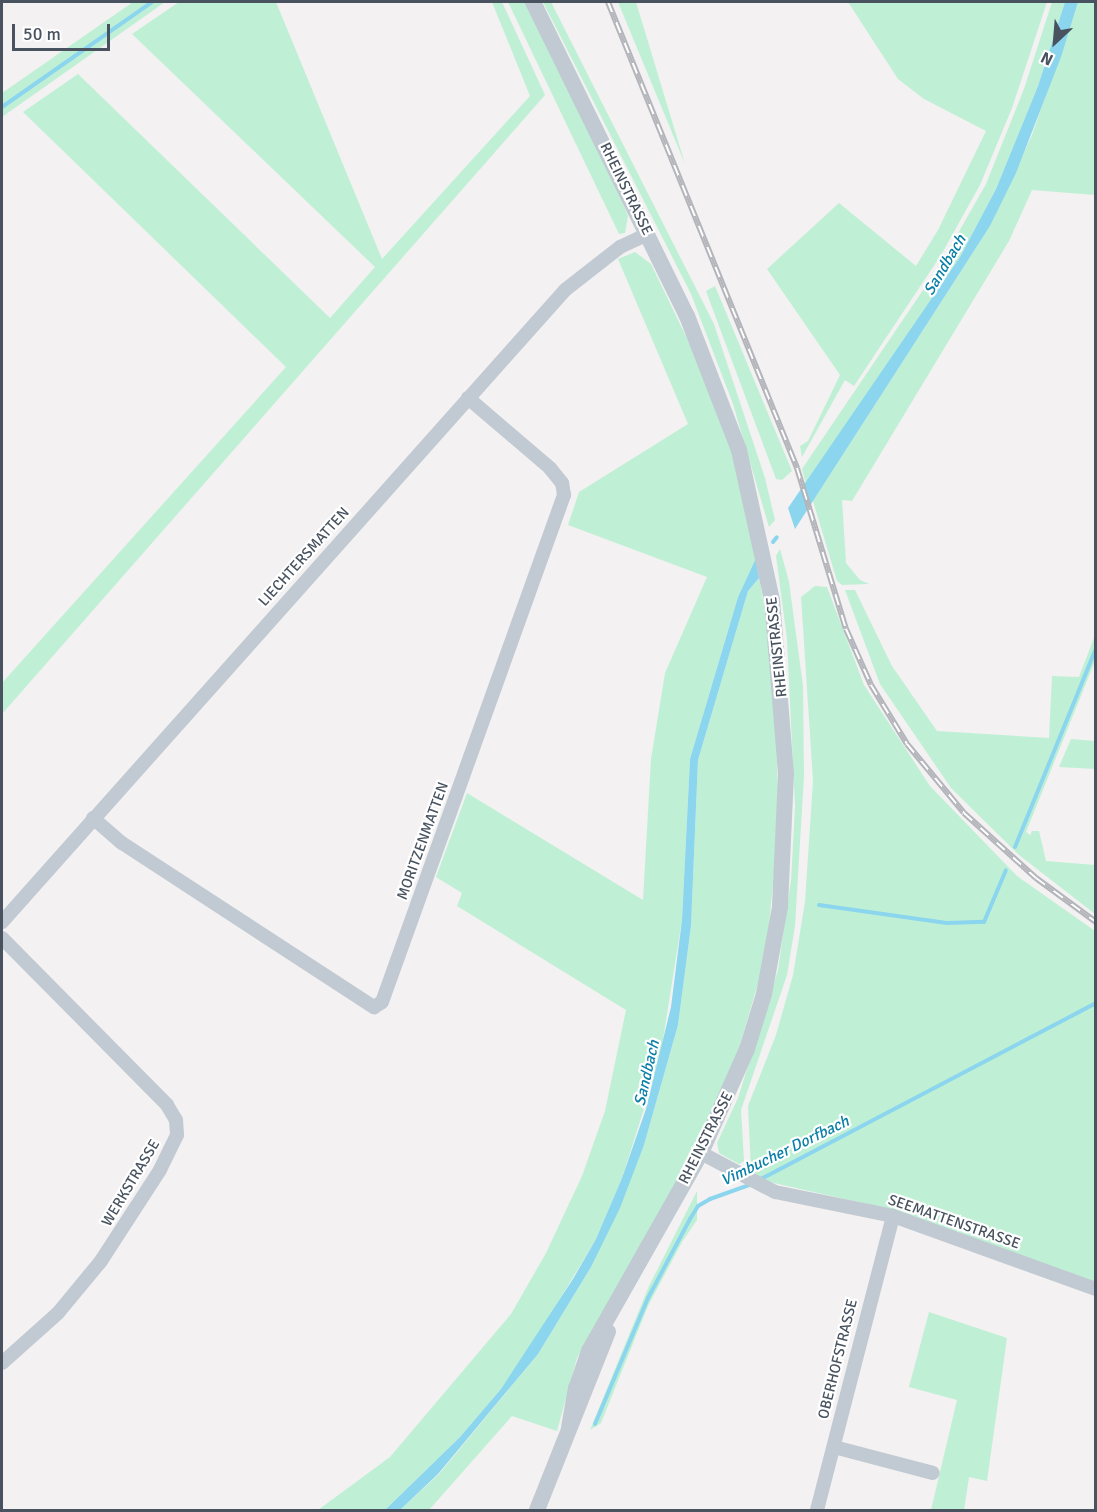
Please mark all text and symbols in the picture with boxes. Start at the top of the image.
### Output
scale bar [15,12,112,50]
north arrow [1025,12,1085,72]
text: 50 m [23,23,61,45]
text: N [1038,47,1057,70]
street label: RHEINSTRASSE [596,140,656,238]
water label: Sandbach [920,231,970,299]
street label: LIECHTERSMATTEN [255,504,353,610]
street label: RHEINSTRASSE [763,596,791,698]
street label: MORITZENMATTEN [393,780,453,902]
water label: Sandbach [630,1038,664,1108]
street label: RHEINSTRASSE [675,1089,737,1187]
water label: Vimbucher Dorfbach [718,1112,852,1190]
street label: WERKSTRASSE [98,1136,164,1230]
street label: SEEMATTENSTRASSE [886,1191,1022,1253]
street label: OBERHOFSTRASSE [814,1297,862,1421]

